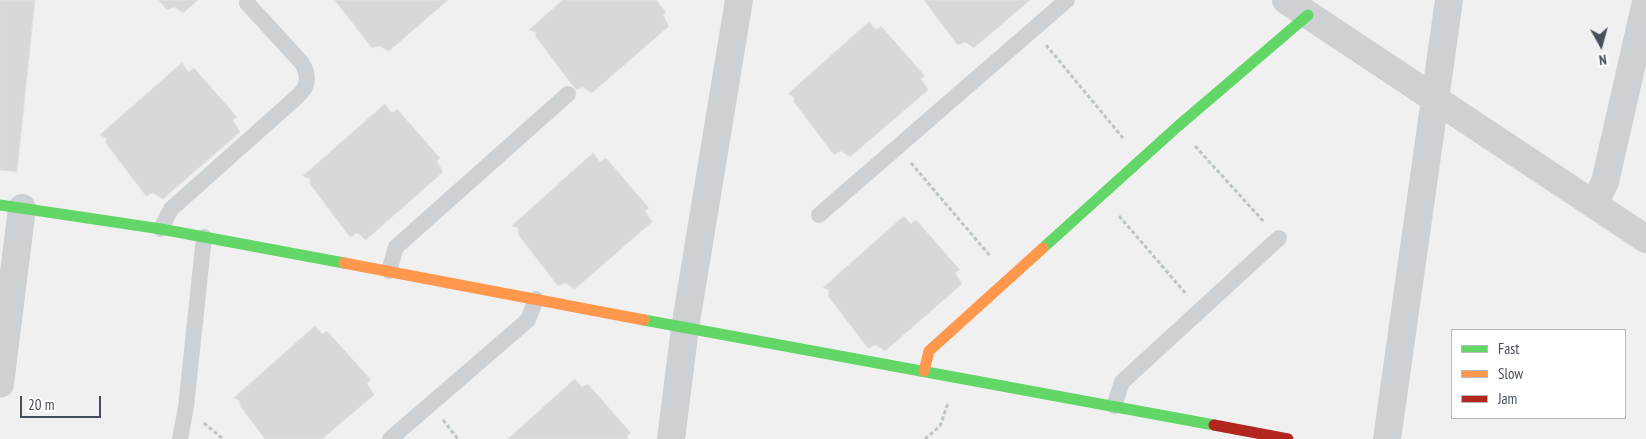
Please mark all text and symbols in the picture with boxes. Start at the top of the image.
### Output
north arrow [1576,20,1626,70]
text: N [1598,50,1608,69]
legend [1451,329,1626,419]
text: Fast [1498,339,1519,358]
text: Slow [1498,364,1523,383]
scale bar [22,386,104,418]
text: Jam [1498,389,1517,408]
text: 20 m [28,395,54,414]

